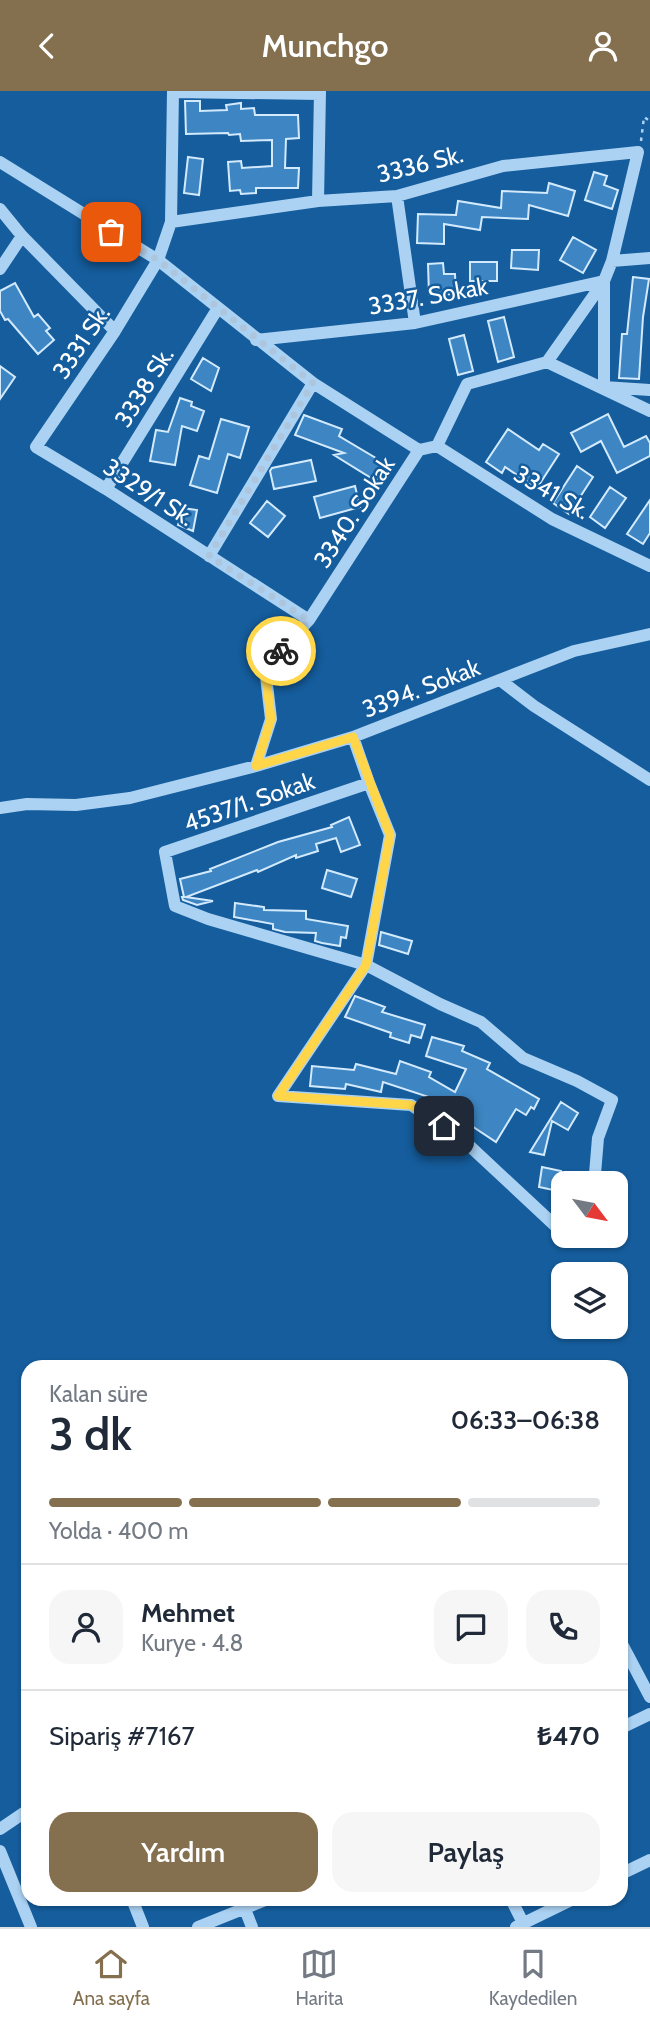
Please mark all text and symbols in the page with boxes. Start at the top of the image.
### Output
text: Munchgo [261,26,389,65]
icon: back [28,27,66,65]
icon: person [584,27,622,65]
street label: 3336 Sk. [374,139,466,189]
pin [81,202,141,262]
icon: bag [92,213,130,251]
street label: 3337. Sokak [366,271,490,321]
street label: 3331 Sk. [46,300,116,384]
street label: 3338 Sk. [108,342,180,432]
street label: 3340. Sokak [307,451,401,573]
street label: 3329/1 Sk. [98,452,200,532]
street label: 3341 Sk. [509,459,595,525]
courier [246,616,316,686]
icon: bike [262,632,300,670]
street label: 3394. Sokak [358,652,484,724]
street label: 4537/1. Sokak [180,766,319,838]
pin [414,1096,474,1156]
icon: home [425,1107,463,1145]
north arrow [551,1171,628,1248]
map controls [551,1171,628,1339]
button: layers [551,1262,628,1339]
text: Kalan süre [49,1380,148,1408]
text: 06:33–06:38 [451,1404,600,1436]
text: 3 dk [49,1406,132,1462]
text: Yolda · 400 m [49,1517,188,1545]
button: person [49,1590,123,1664]
button: chat [434,1590,508,1664]
button: phone [526,1590,600,1664]
text: Mehmet [141,1597,235,1629]
text: Kurye · 4.8 [141,1629,243,1657]
text: Sipariş #7167 [49,1720,195,1752]
text: ₺470 [537,1720,600,1752]
button: Yardım [49,1812,318,1892]
button: Paylaş [332,1812,600,1892]
tab: Ana sayfa [73,1945,150,2010]
tab: Harita [295,1945,343,2010]
tab: Kaydedilen [489,1945,577,2010]

